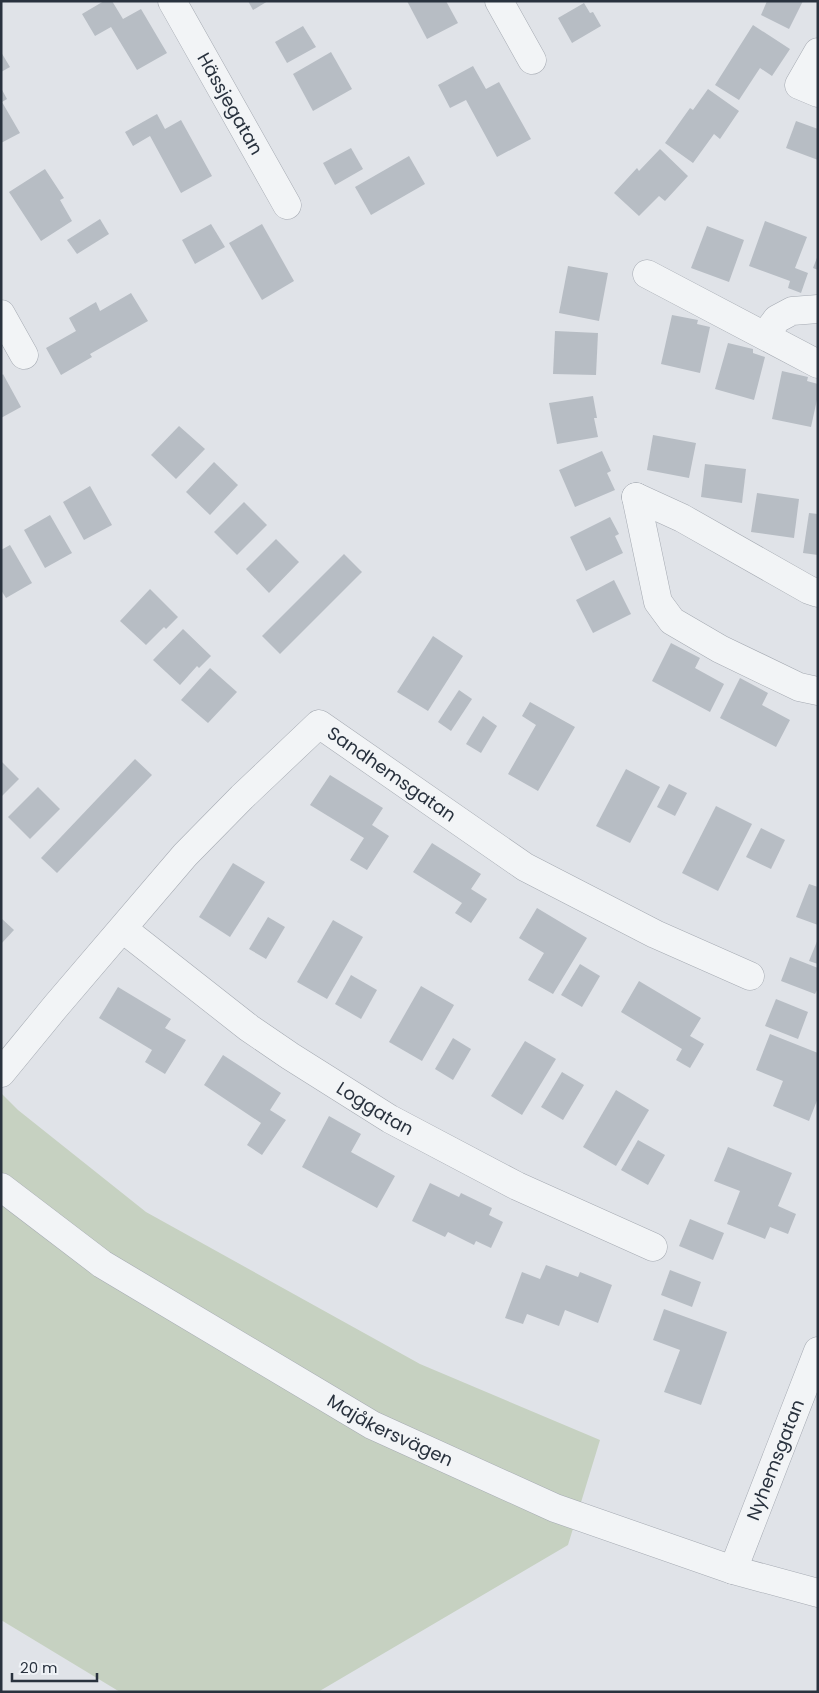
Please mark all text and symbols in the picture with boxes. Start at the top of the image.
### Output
street label: Hässjegatan [192,48,269,159]
street label: Sandhemsgatan [322,720,461,827]
street label: Loggatan [332,1075,418,1141]
street label: Majåkersvägen [323,1388,457,1472]
street label: Nyhemsgatan [740,1396,810,1524]
scale bar [12,1650,98,1682]
text: 20 m [20,1657,58,1678]

